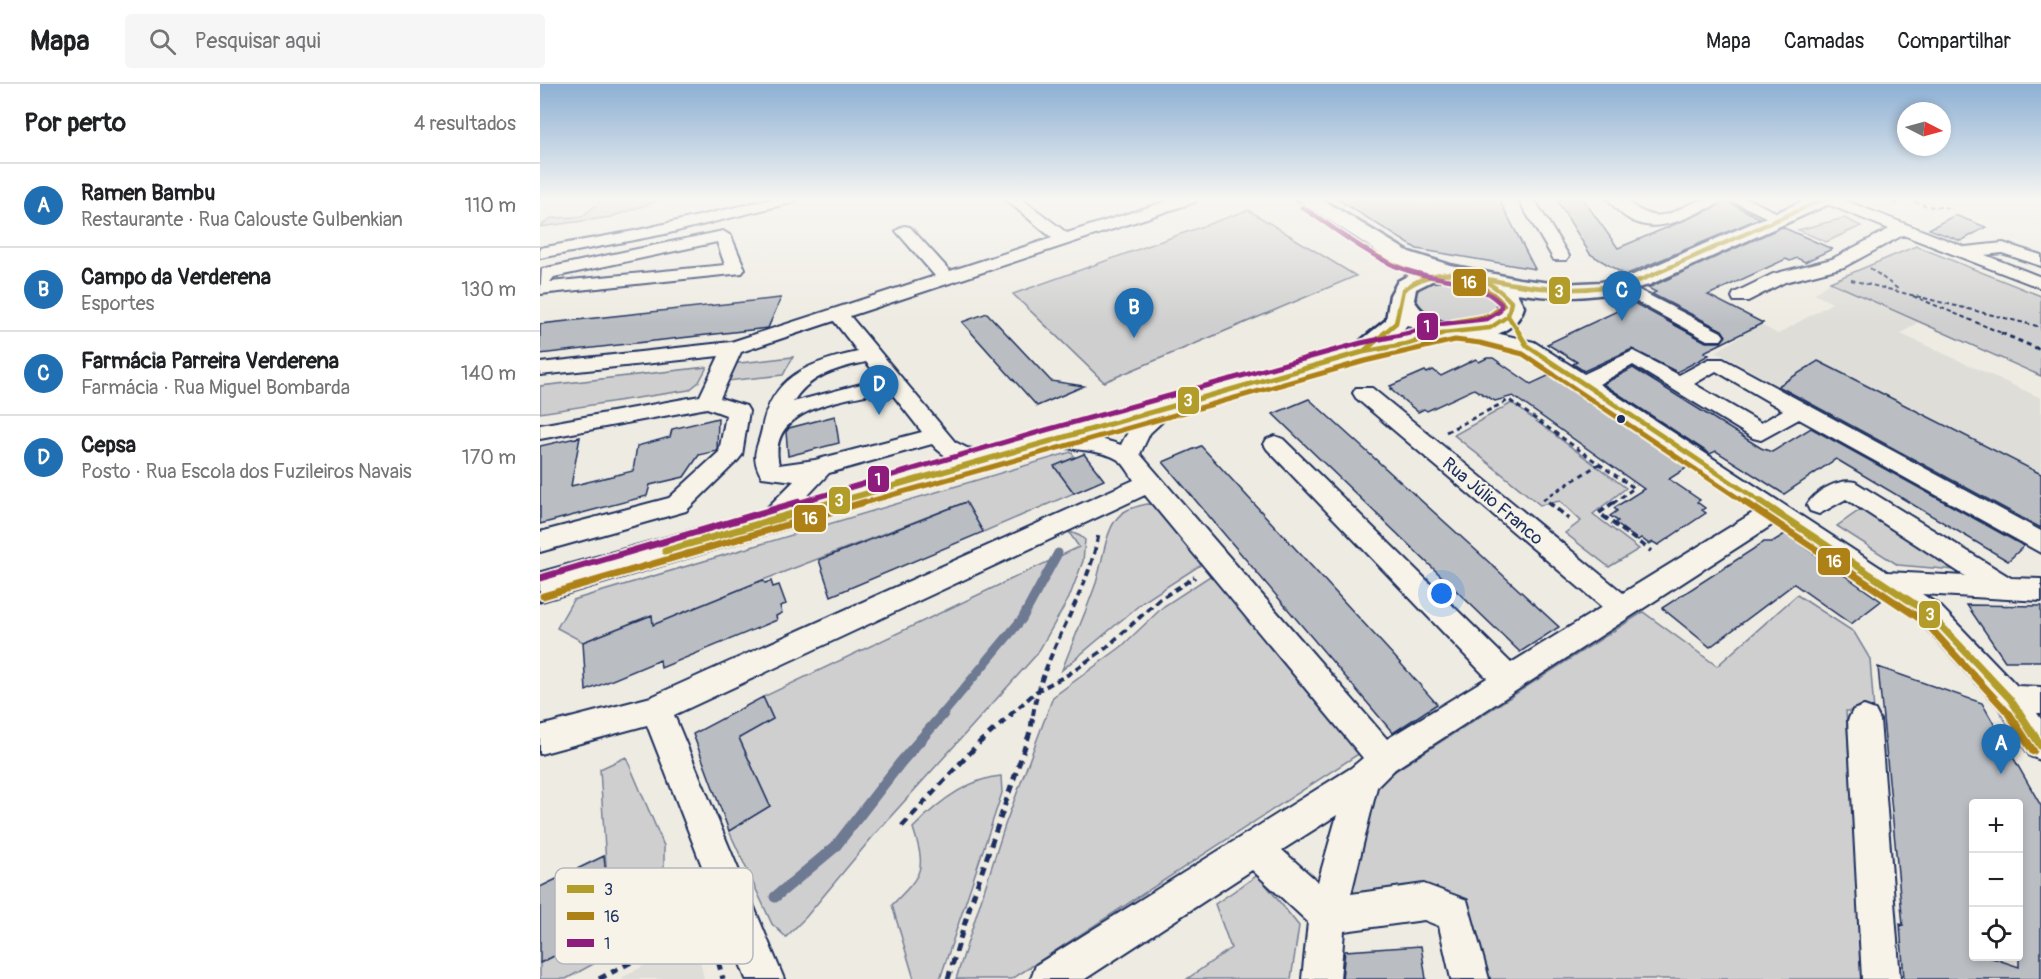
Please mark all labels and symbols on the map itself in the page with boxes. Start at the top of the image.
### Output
north arrow [1897,102,1951,156]
line badge: 16 [1452,268,1487,297]
pin: C [1602,272,1642,321]
text: 16 [1461,273,1477,293]
line badge: 3 [1548,276,1571,305]
text: 3 [1555,282,1564,302]
pin: B [1114,288,1154,338]
line badge: 1 [1416,312,1439,341]
text: 1 [1424,317,1430,337]
pin: D [860,366,898,415]
line badge: 3 [1177,386,1200,415]
text: 3 [1184,391,1193,411]
unlabelled marker [1615,413,1627,425]
street label: Rua Júlio Franco [1437,452,1548,551]
line badge: 1 [867,465,890,493]
text: 1 [875,470,881,490]
line badge: 3 [828,486,851,515]
text: 3 [835,491,844,511]
line badge: 16 [793,504,827,533]
text: 16 [802,509,818,529]
line badge: 16 [1817,547,1851,576]
text: 16 [1826,552,1842,572]
your location [1427,579,1456,608]
line badge: 3 [1918,600,1941,629]
text: 3 [1926,605,1935,625]
pin: A [1982,724,2020,774]
legend [555,868,753,964]
text: 3 [604,880,613,900]
text: 16 [604,907,620,927]
text: 1 [604,934,610,954]

